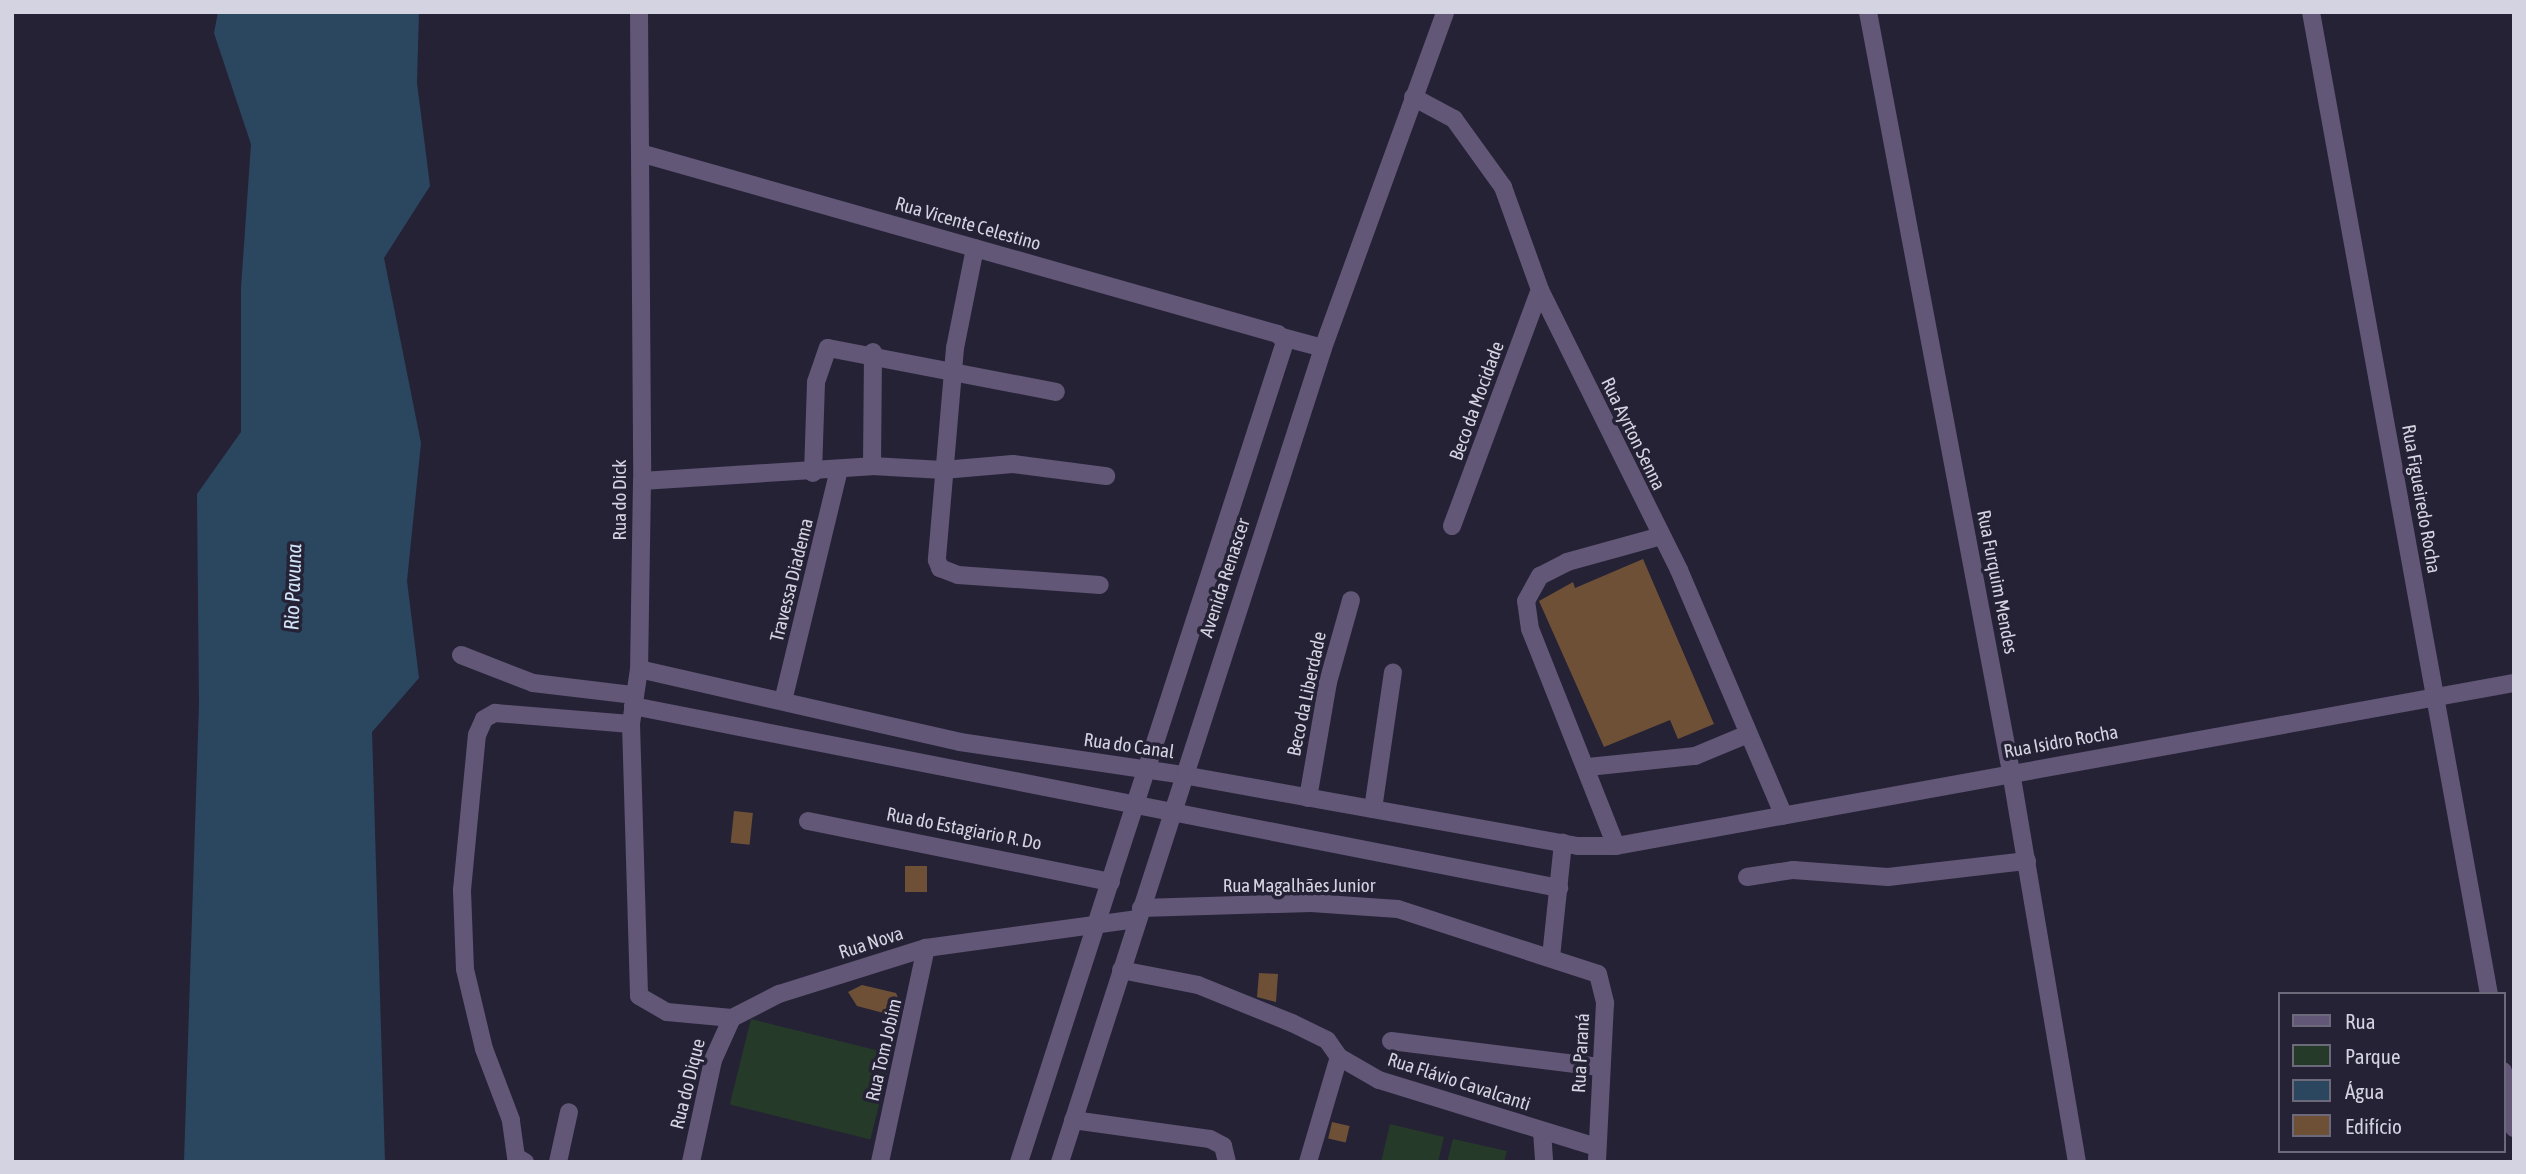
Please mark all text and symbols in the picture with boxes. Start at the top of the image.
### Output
street label: Rua Vicente Celestino [893,192,1043,256]
street label: Beco da Mocidade [1445,338,1509,464]
street label: Rua Ayrton Senna [1596,374,1670,494]
street label: Rua Figueiredo Rocha [2397,423,2445,575]
street label: Rua do Dick [609,459,631,541]
street label: Rua Furquim Mendes [1972,508,2022,656]
street label: Travessa Diadema [766,516,818,644]
street label: Avenida Renascer [1195,516,1255,640]
water label: Rio Pavuna [278,543,306,631]
street label: Beco da Liberdade [1283,630,1331,758]
street label: Rua Isidro Rocha [2002,721,2120,763]
street label: Rua do Canal [1082,728,1176,764]
street label: Rua do Estagiario R. Do [884,803,1044,855]
street label: Rua Magalhães Junior [1223,875,1375,897]
street label: Rua Nova [836,922,906,964]
legend [2278,992,2505,1153]
street label: Rua Tom Jobim [861,996,907,1104]
text: Rua [2345,1009,2375,1033]
street label: Rua Paraná [1568,1012,1594,1094]
street label: Rua do Dique [666,1036,710,1132]
text: Parque [2345,1044,2400,1068]
street label: Rua Flávio Cavalcanti [1385,1048,1533,1116]
text: Água [2345,1079,2384,1103]
text: Edifício [2345,1114,2402,1138]

